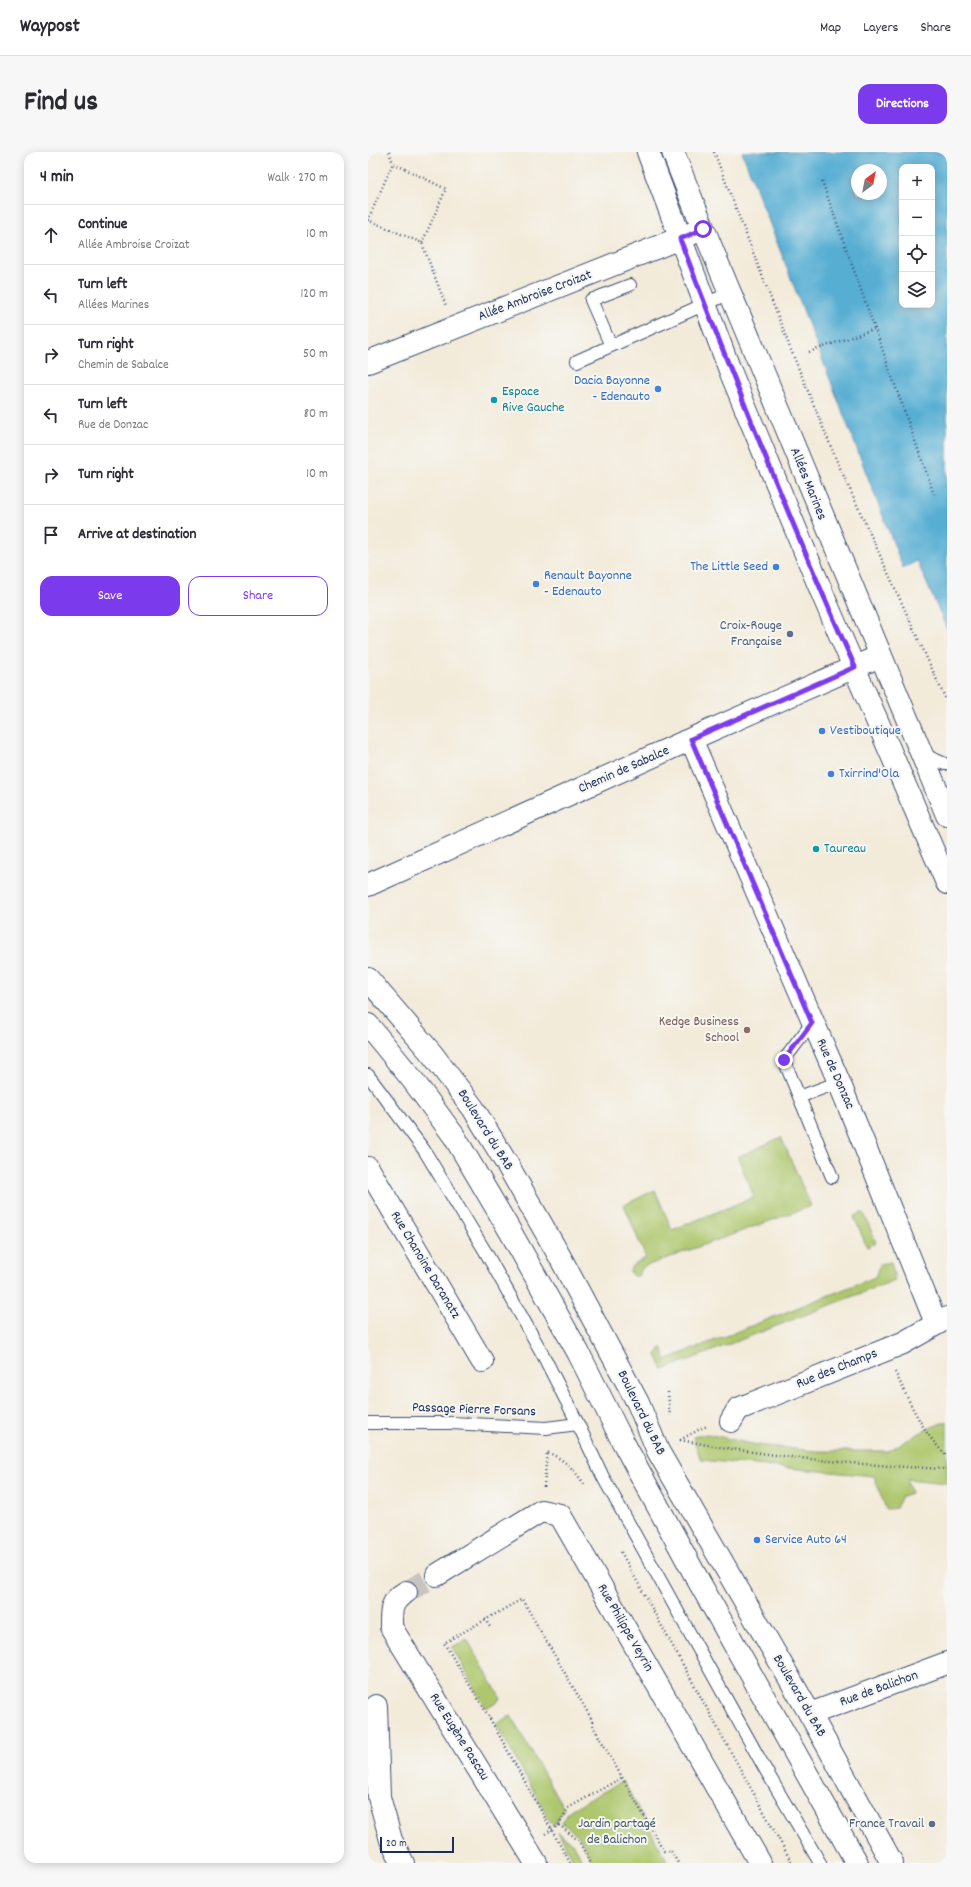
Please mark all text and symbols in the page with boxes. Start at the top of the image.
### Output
text: Waypost [20,14,80,41]
text: Map [820,18,841,38]
text: Layers [863,18,898,38]
text: Share [920,18,951,38]
text: Find us [24,84,98,124]
button: Directions [858,84,947,124]
north arrow [851,164,887,200]
map controls [899,164,935,308]
button: + [899,164,935,200]
text: 4 min [40,166,74,190]
text: Walk · 270 m [267,169,328,188]
button: − [899,200,935,236]
text: Continue [78,214,127,236]
route start [694,220,712,238]
icon: ahead [40,224,62,246]
text: 10 m [306,225,328,244]
text: Allée Ambroise Croizat [78,236,190,255]
button: locate [899,236,935,272]
street label: Allée Ambroise Croizat [475,265,595,327]
button: layers [899,272,935,308]
text: Turn left [78,274,127,296]
icon: left [40,284,62,306]
text: 120 m [300,285,328,304]
text: Allées Marines [78,296,149,315]
text: Turn right [78,334,134,356]
icon: right [40,344,62,366]
text: 50 m [303,345,328,364]
text: Chemin de Sabalce [78,356,169,375]
place label: Dacia Bayonne - Edenauto [574,371,650,407]
place label: Espace Rive Gauche [502,382,564,418]
marker: Dacia Bayonne - Edenauto [653,384,663,394]
text: Turn left [78,394,127,416]
marker: Espace Rive Gauche [489,395,499,405]
icon: left [40,404,62,426]
text: 80 m [304,405,328,424]
text: Rue de Donzac [78,416,148,435]
street label: Allées Marines [784,445,832,523]
icon: right [40,464,62,486]
text: Turn right [78,464,134,486]
text: 10 m [306,465,328,484]
icon: arrive [40,524,62,546]
text: Arrive at destination [78,524,196,546]
place label: The Little Seed [690,557,768,577]
marker: The Little Seed [771,562,781,572]
place label: Renault Bayonne - Edenauto [544,566,632,602]
button: Save [40,576,180,616]
button: Share [188,576,328,616]
marker: Renault Bayonne - Edenauto [531,579,541,589]
place label: Croix-Rouge Française [720,616,782,652]
marker: Croix-Rouge Française [785,629,795,639]
place label: Vestiboutique [830,721,901,741]
marker: Vestiboutique [817,726,827,736]
street label: Chemin de Sabalce [575,741,673,799]
place label: Txirrind'Ola [839,764,899,784]
marker: Txirrind'Ola [826,769,836,779]
place label: Taureau [824,839,866,859]
marker: Taureau [811,844,821,854]
place label: Kedge Business School [659,1012,740,1048]
marker: Kedge Business School [742,1025,752,1035]
street label: Rue de Donzac [810,1035,860,1113]
route end [775,1051,793,1069]
street label: Boulevard du BAB [452,1085,518,1175]
street label: Rue Chanoine Daranatz [385,1207,465,1323]
street label: Rue des Champs [793,1344,881,1394]
street label: Boulevard du BAB [612,1367,670,1459]
street label: Passage Pierre Forsans [412,1398,536,1422]
place label: Service Auto 64 [765,1530,847,1550]
marker: Service Auto 64 [752,1535,762,1545]
street label: Rue Philippe Veyrin [592,1580,658,1676]
street label: Boulevard du BAB [767,1651,831,1741]
street label: Rue de Balichon [837,1666,921,1712]
street label: Rue Eugène Pascau [424,1689,494,1785]
park label: Jardin partagé de Balichon [578,1814,656,1850]
place label: France Travail [849,1814,925,1834]
marker: France Travail [927,1819,937,1829]
scale bar [380,1835,454,1854]
text: 20 m [386,1836,407,1852]

